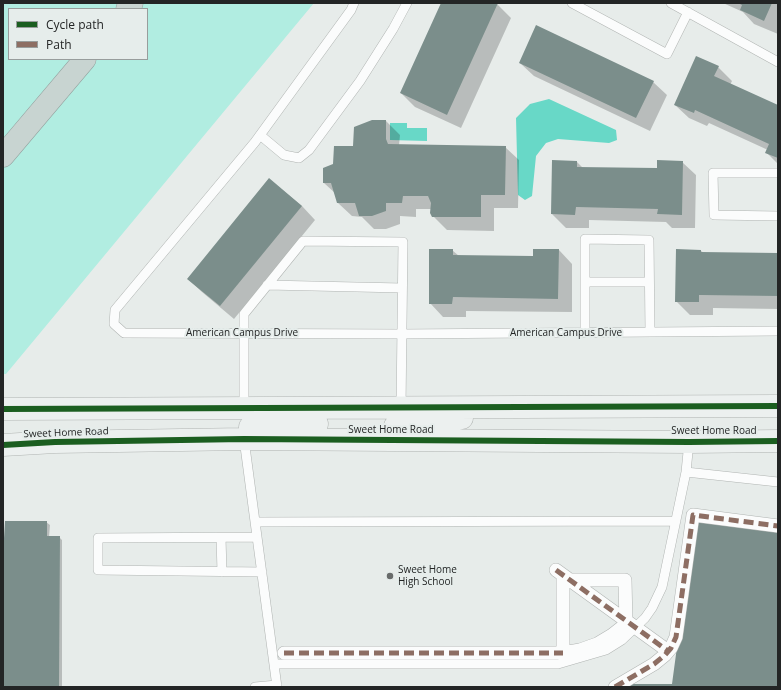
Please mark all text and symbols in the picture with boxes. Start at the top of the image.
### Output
legend [8,8,148,60]
text: Cycle path [46,16,104,33]
text: Path [46,36,72,53]
street label: American Campus Drive [186,327,298,339]
street label: American Campus Drive [510,327,622,339]
street label: Sweet Home Road [348,424,434,436]
street label: Sweet Home Road [671,425,757,437]
street label: Sweet Home Road [23,426,109,440]
place label: Sweet Home High School [398,564,457,588]
marker: Sweet Home High School [385,571,395,581]

